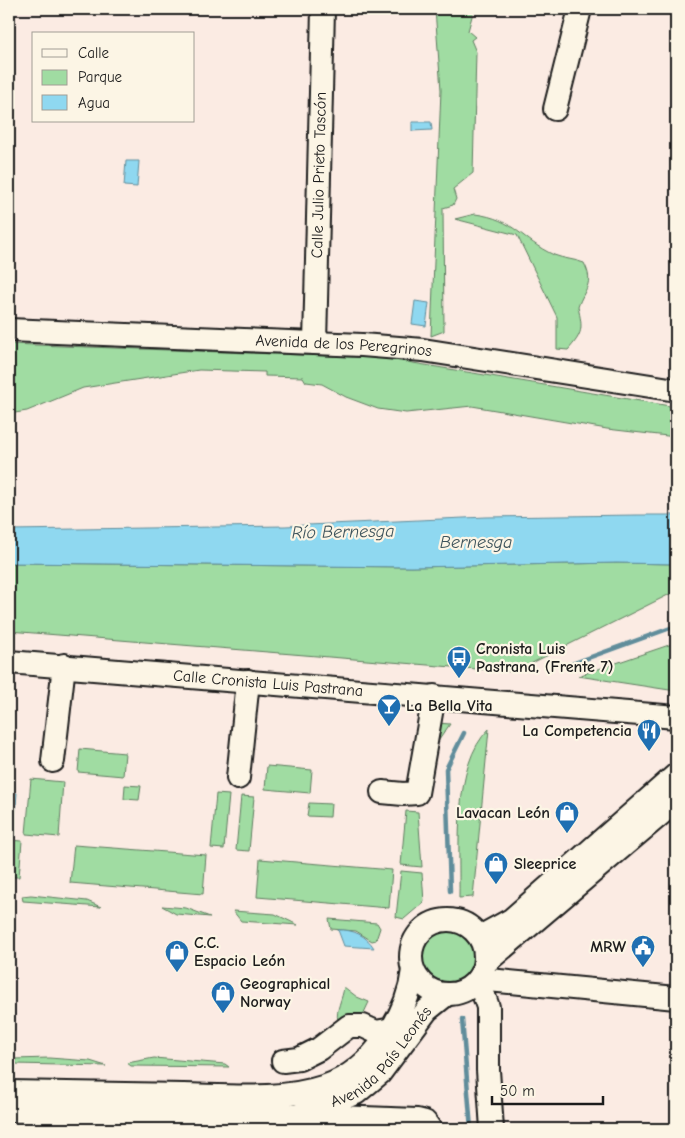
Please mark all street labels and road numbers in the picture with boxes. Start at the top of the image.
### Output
street label: Calle Julio Prieto Tascón [308,91,330,259]
street label: Avenida de los Peregrinos [255,331,434,360]
street label: Calle Cronista Luis Pastrana [172,667,364,700]
street label: Avenida País Leonés [328,1003,436,1111]

